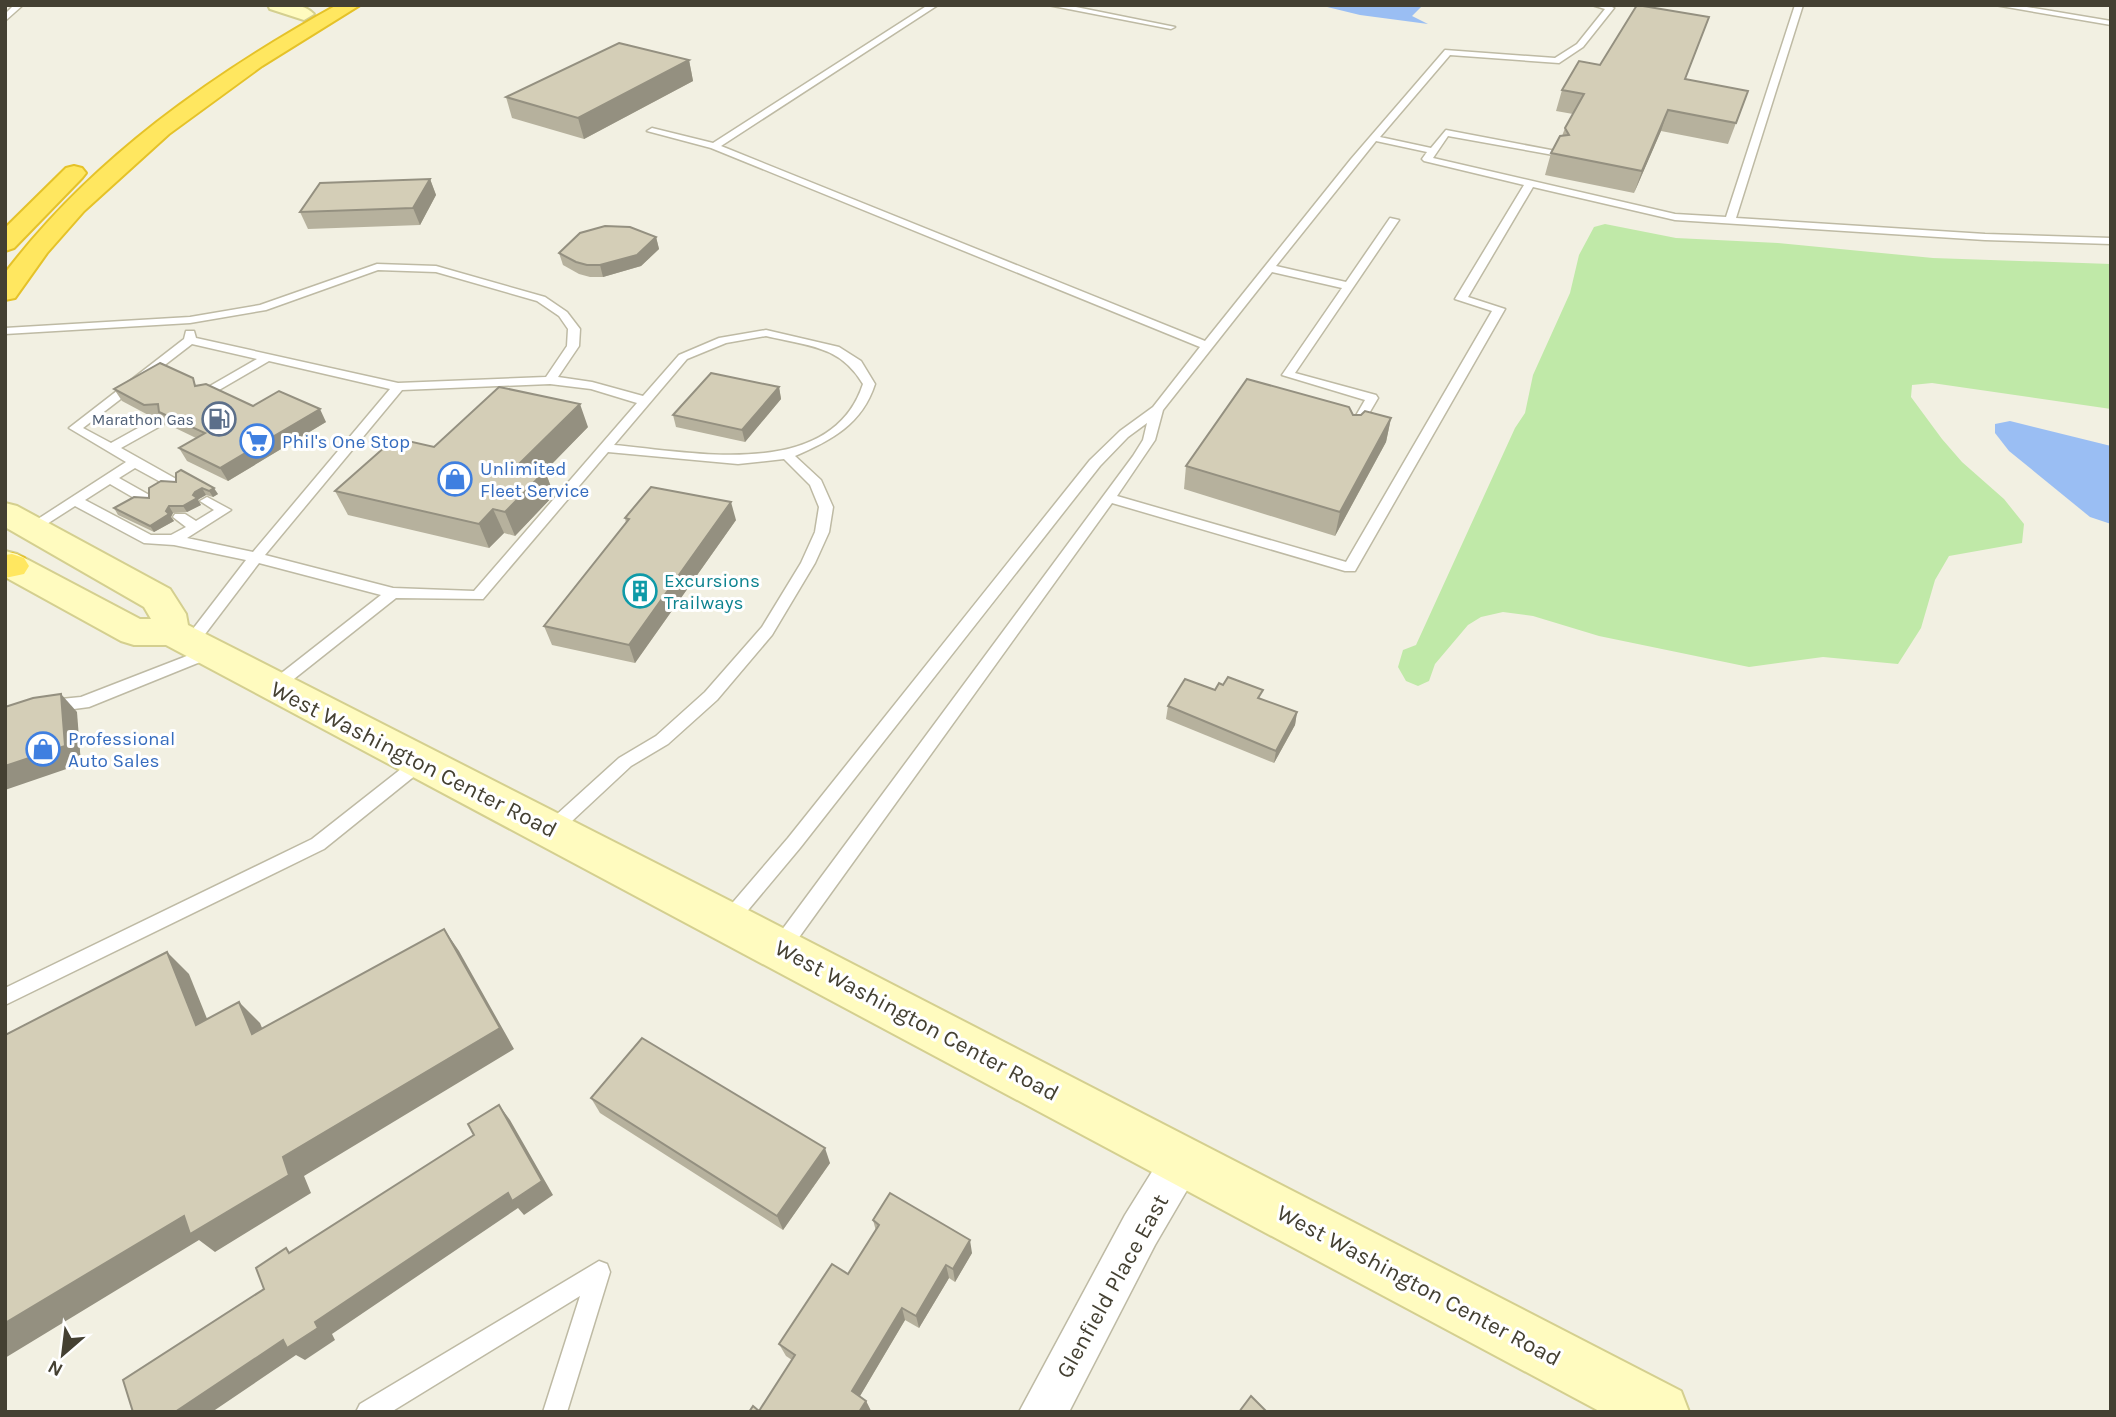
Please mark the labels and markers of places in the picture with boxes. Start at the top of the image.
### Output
fuel station icon: Marathon Gas [200,400,238,438]
place label: Marathon Gas [92,410,194,429]
supermarket icon: Phil's One Stop [238,422,276,460]
place label: Phil's One Stop [282,431,410,453]
place label: Unlimited Fleet Service [480,458,589,502]
shop icon: Unlimited Fleet Service [436,460,474,498]
place label: Excursions Trailways [664,570,760,614]
building icon: Excursions Trailways [621,572,659,610]
place label: Professional Auto Sales [68,728,175,772]
shop icon: Professional Auto Sales [24,730,62,768]

